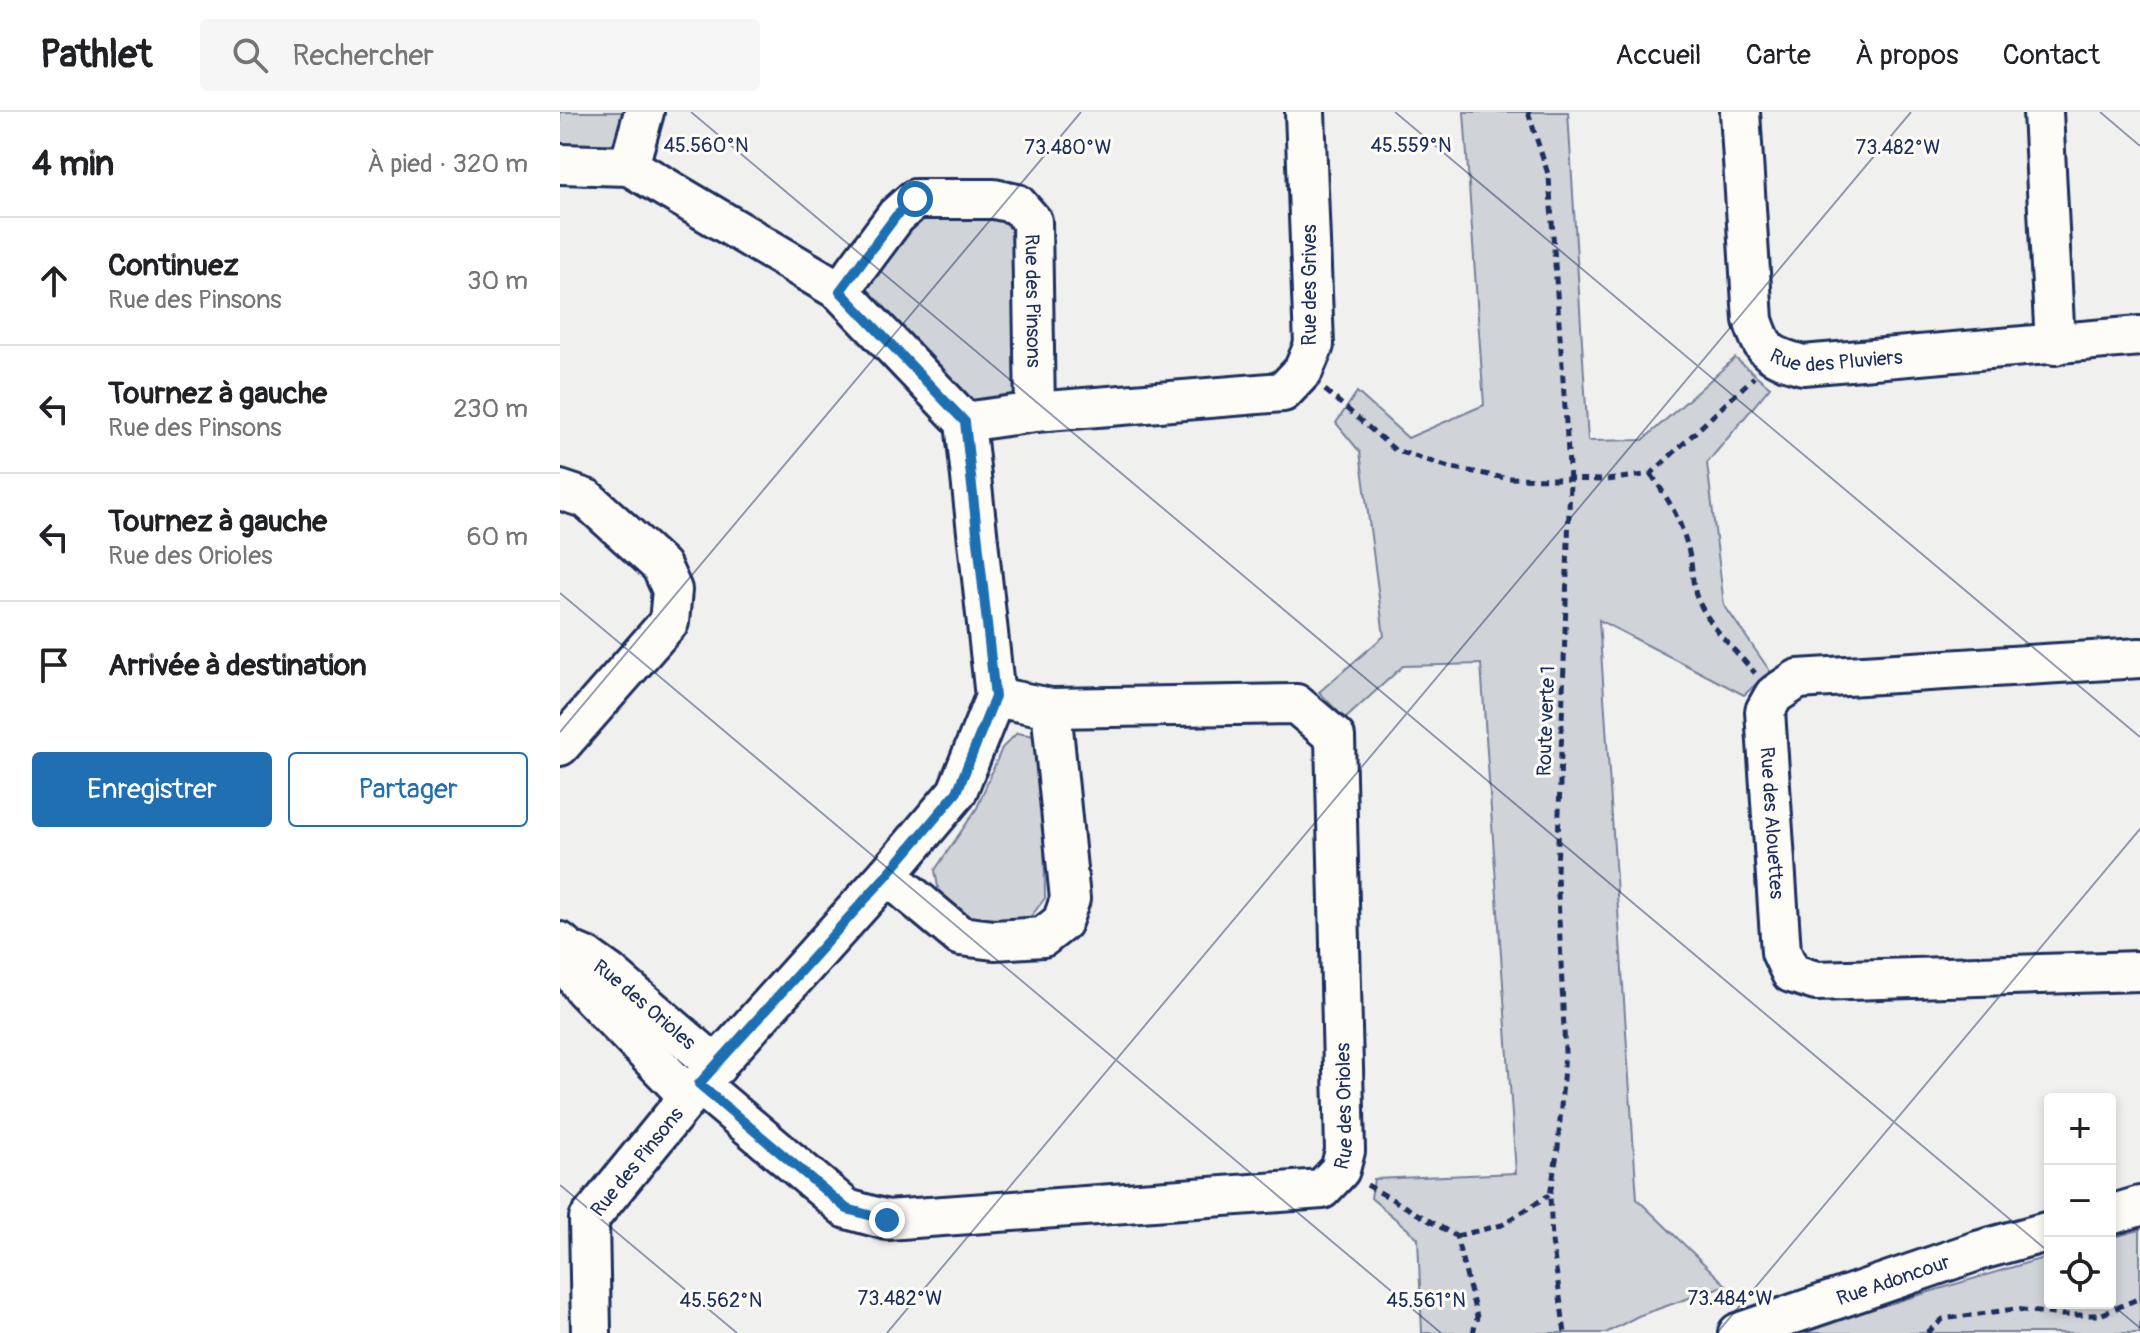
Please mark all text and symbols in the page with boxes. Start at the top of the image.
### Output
search box [200,19,760,91]
text: Pathlet [40,31,152,79]
icon: search [228,33,272,77]
text: Rechercher [292,37,434,74]
text: Accueil [1615,38,1702,73]
text: Carte [1746,38,1811,73]
text: À propos [1855,38,1959,73]
text: Contact [2003,38,2100,73]
text: 45.560°N [663,133,749,158]
text: 45.559°N [1370,133,1452,158]
text: 73.480°W [1024,135,1112,160]
text: 73.482°W [1856,135,1940,160]
text: 4 min [32,143,114,186]
text: À pied · 320 m [367,148,528,180]
route start [897,181,933,217]
street label: Rue des Grives [1297,224,1322,346]
street label: Rue des Pinsons [1020,234,1047,368]
text: Continuez [108,247,239,284]
icon: ahead [32,259,76,303]
text: 30 m [467,265,528,297]
text: Rue des Pinsons [108,284,282,316]
street label: Rue des Pluviers [1766,343,1904,378]
text: Tournez à gauche [108,375,327,412]
icon: left [32,387,76,431]
text: 230 m [453,393,528,425]
text: Rue des Pinsons [108,412,282,444]
text: Tournez à gauche [108,503,327,540]
icon: left [32,515,76,559]
text: 60 m [466,521,528,553]
text: Rue des Orioles [108,540,273,572]
icon: arrive [32,643,76,687]
text: Arrivée à destination [108,647,367,684]
street label: Route verte 1 [1532,665,1560,777]
street label: Rue des Alouettes [1755,746,1790,900]
button: Enregistrer [32,752,272,827]
button: Partager [288,752,528,827]
street label: Rue des Orioles [589,954,701,1055]
street label: Rue des Orioles [1328,1042,1358,1172]
map controls [2044,1093,2116,1309]
button: + [2044,1093,2116,1165]
street label: Rue des Pinsons [585,1102,689,1222]
button: − [2044,1165,2116,1237]
route end [869,1202,905,1238]
button: locate [2044,1237,2116,1309]
street label: Rue Adoncour [1833,1249,1953,1311]
text: 73.482°W [858,1286,942,1311]
text: 73.484°W [1687,1286,1773,1311]
text: 45.562°N [680,1288,762,1313]
text: 45.561°N [1386,1288,1466,1313]

